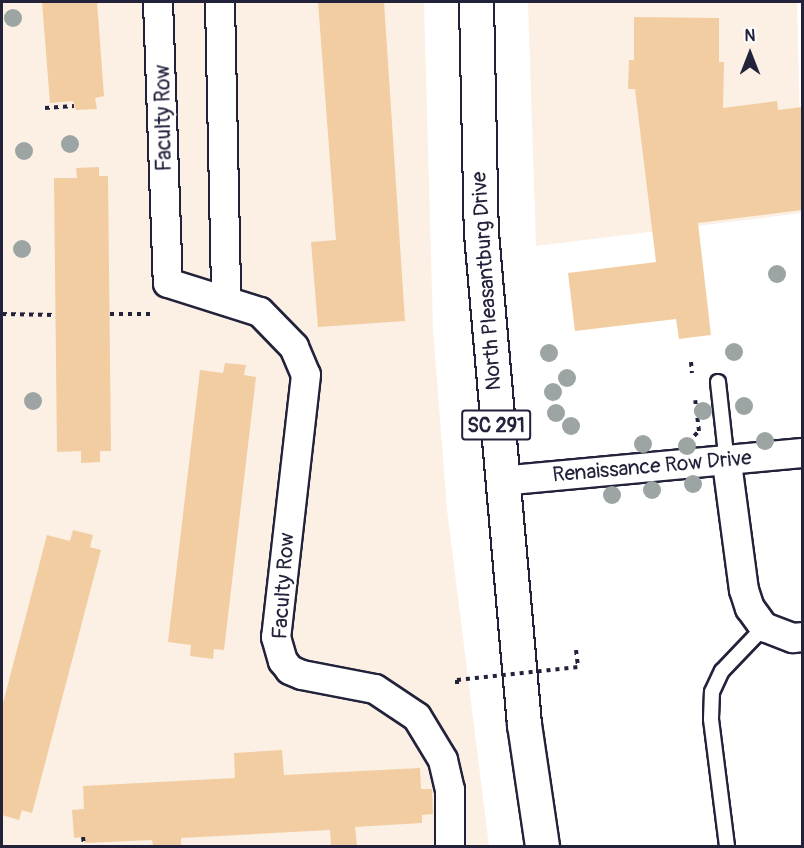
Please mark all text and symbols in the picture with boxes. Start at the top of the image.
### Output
north arrow [720,24,780,84]
text: N [745,26,755,46]
street label: Faculty Row [150,64,178,172]
street label: North Pleasantburg Drive [467,171,507,391]
road number: SC 291 [460,408,532,442]
street label: Renaissance Row Drive [551,446,753,488]
street label: Faculty Row [268,532,300,640]

